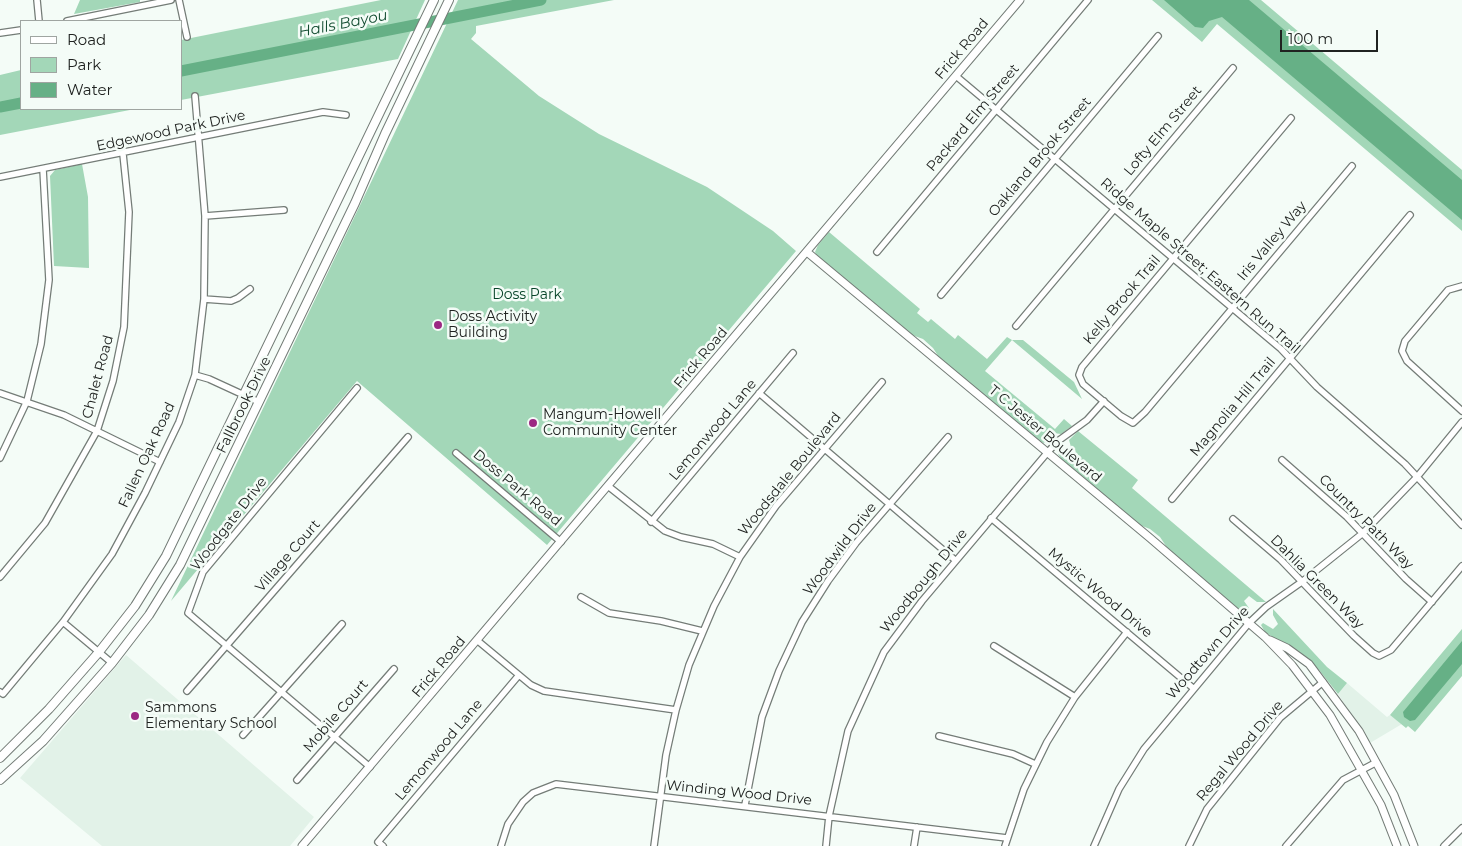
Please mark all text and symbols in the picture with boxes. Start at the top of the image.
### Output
water label: Halls Bayou [297,7,389,41]
street label: Frick Road [932,15,992,83]
legend [20,20,182,110]
scale bar [1282,20,1380,52]
text: 100 m [1288,29,1333,48]
text: Road [67,30,106,49]
text: Park [67,55,101,74]
street label: Packard Elm Street [923,61,1023,175]
text: Water [67,80,113,99]
street label: Lofty Elm Street [1121,83,1205,179]
street label: Oakland Brook Street [985,94,1095,220]
street label: Edgewood Park Drive [95,107,247,155]
street label: Ridge Maple Street; Eastern Run Trail [1097,175,1303,357]
street label: Iris Valley Way [1234,198,1310,284]
street label: Kelly Brook Trail [1080,252,1164,348]
park label: Doss Park [492,287,562,303]
place label: Doss Activity Building [448,309,537,342]
marker: Doss Activity Building [432,319,444,331]
street label: Frick Road [671,324,731,392]
street label: Chalet Road [79,333,117,421]
street label: Fallbrook Drive [213,354,275,456]
street label: Magnolia Hill Trail [1187,354,1279,460]
street label: Lemonwood Lane [666,376,760,484]
street label: T C Jester Boulevard [985,382,1105,486]
street label: Fallen Oak Road [115,400,179,510]
place label: Mangum-Howell Community Center [543,407,677,440]
street label: Woodsdale Boulevard [735,409,845,539]
marker: Mangum-Howell Community Center [527,417,539,429]
street label: Doss Park Road [469,446,565,530]
street label: Country Path Way [1315,471,1417,573]
street label: Woodgate Drive [187,474,271,574]
street label: Woodwild Drive [800,499,880,599]
street label: Village Court [252,516,324,596]
street label: Woodbough Drive [877,526,971,636]
street label: Dahlia Green Way [1267,532,1367,632]
street label: Mystic Wood Drive [1044,545,1156,641]
street label: Woodtown Drive [1163,603,1253,703]
street label: Frick Road [409,633,469,701]
street label: Mobile Court [300,676,372,756]
street label: Lemonwood Lane [392,696,486,804]
street label: Regal Wood Drive [1193,697,1287,805]
place label: Sammons Elementary School [145,700,277,732]
marker: Sammons Elementary School [129,710,141,722]
street label: Winding Wood Drive [665,777,813,809]

